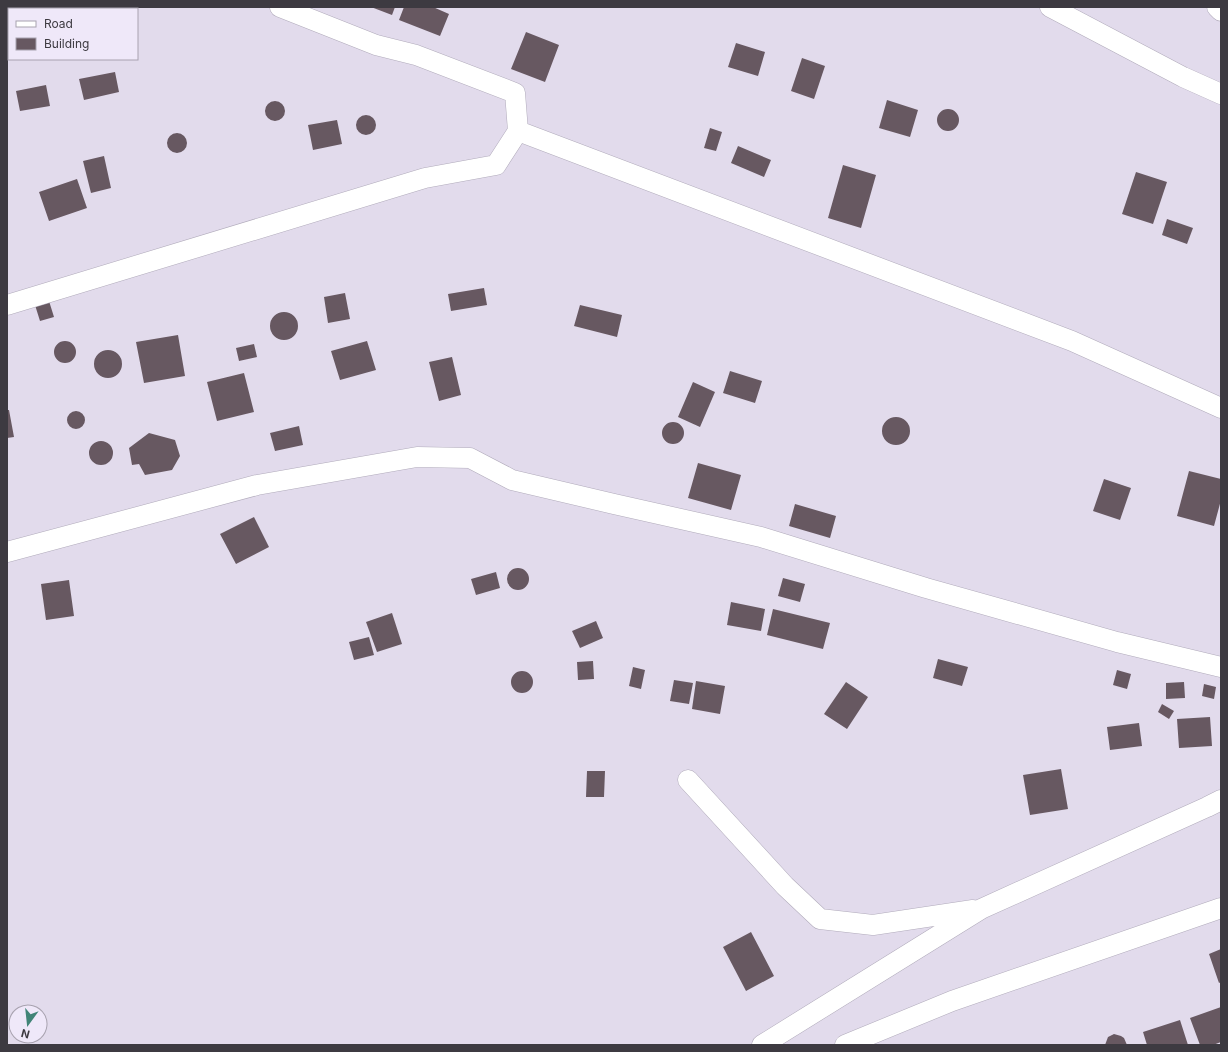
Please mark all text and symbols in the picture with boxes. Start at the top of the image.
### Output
legend [8,8,138,60]
text: Road [44,16,73,31]
text: Building [44,36,89,51]
north arrow [8,1004,48,1044]
text: N [20,1026,31,1042]

